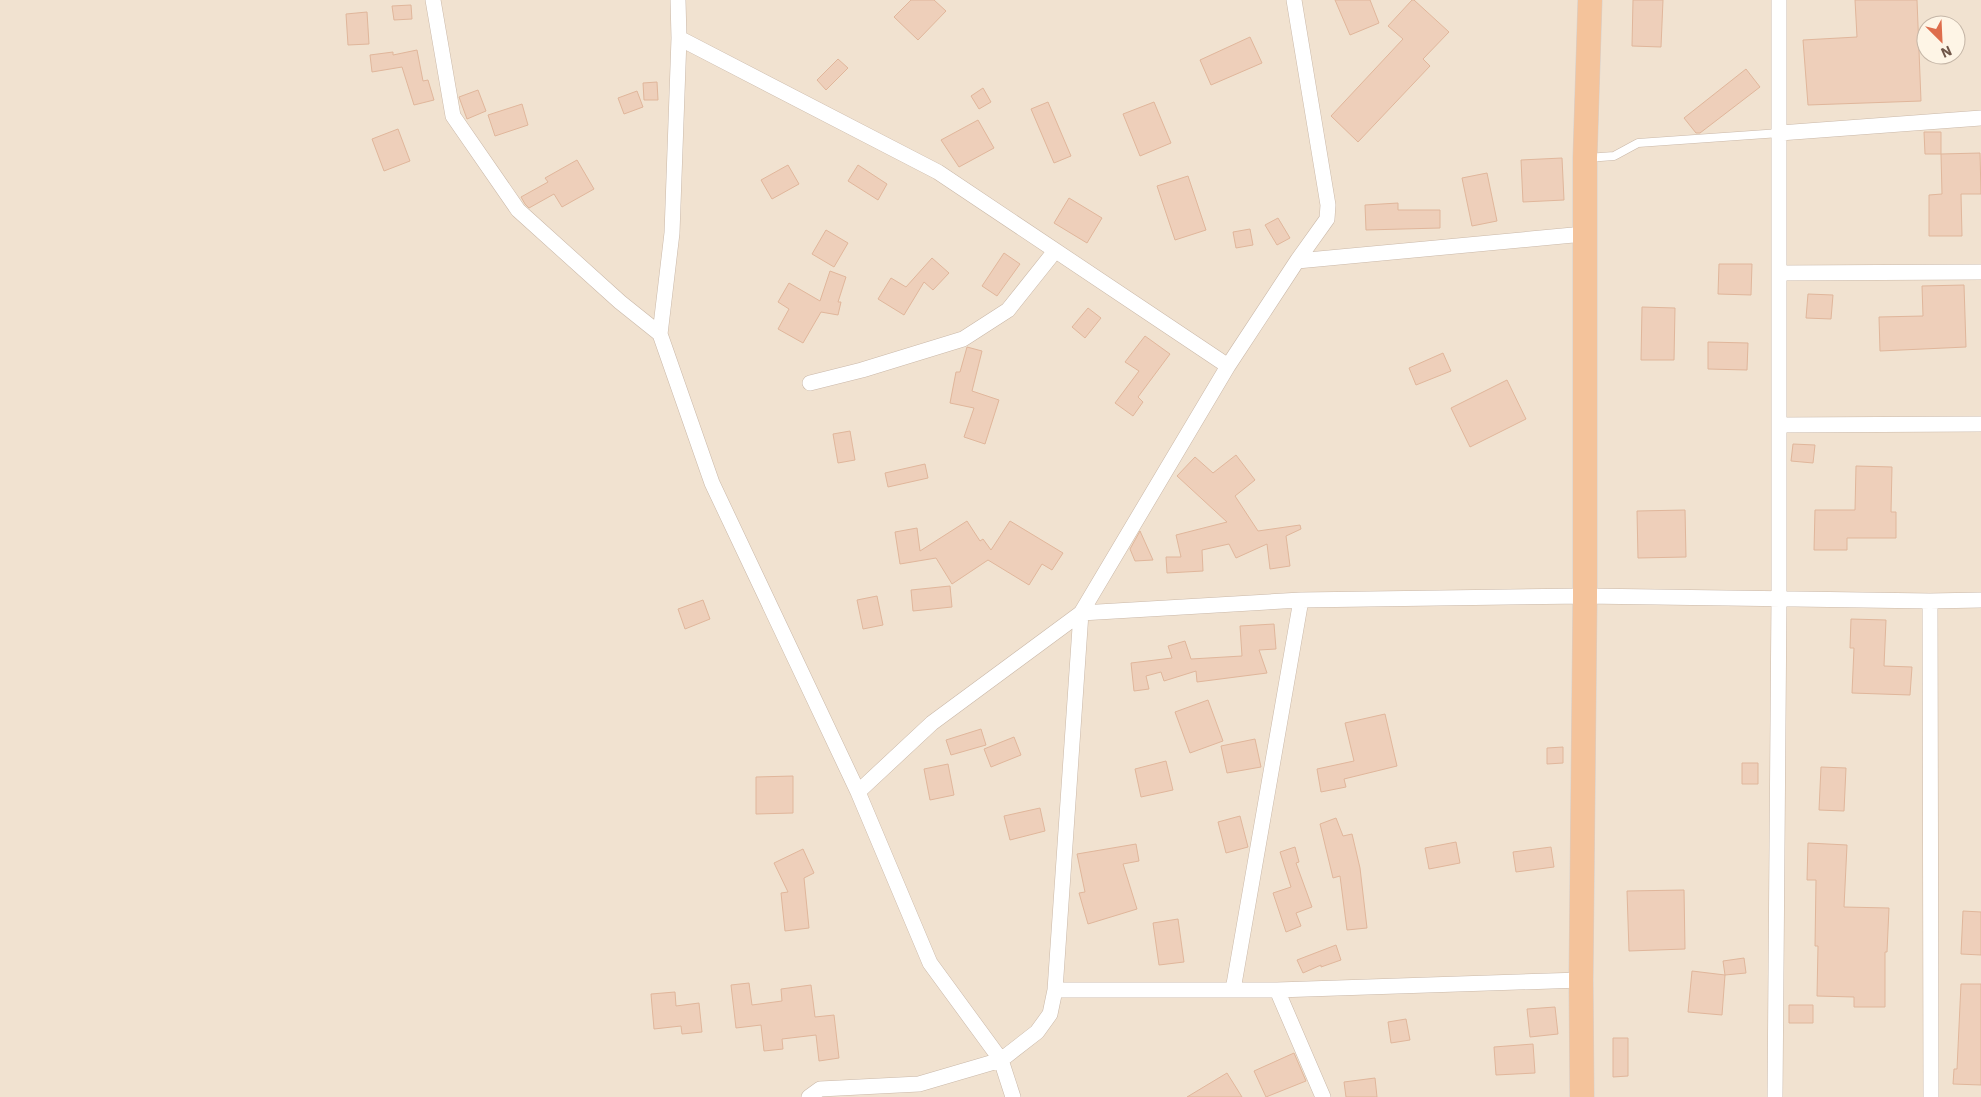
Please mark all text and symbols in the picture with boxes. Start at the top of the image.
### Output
north arrow [1916,15,1966,65]
text: N [1938,42,1955,62]

